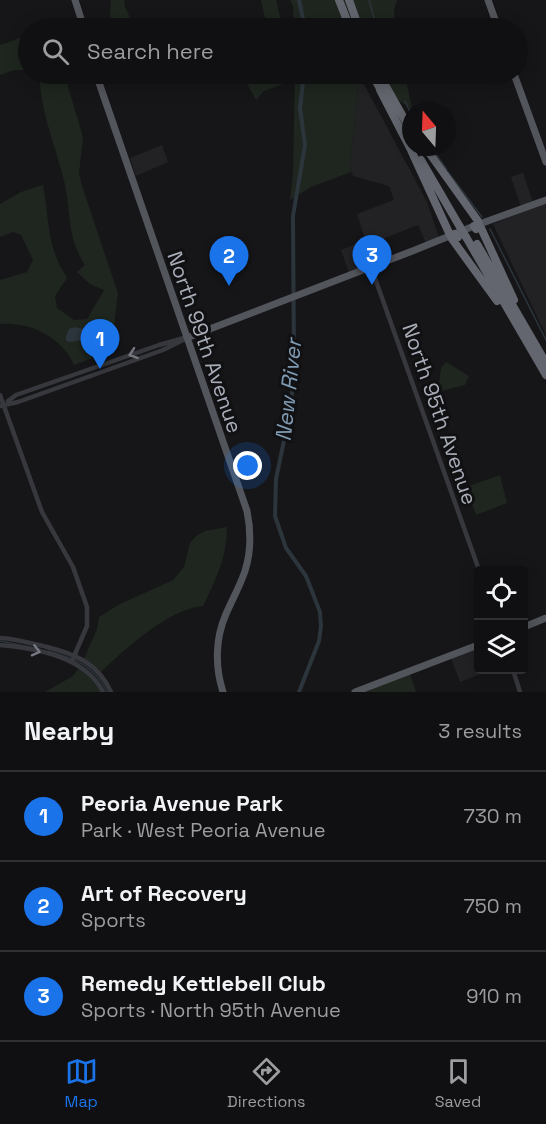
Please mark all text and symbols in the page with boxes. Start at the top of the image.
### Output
search box [18,18,528,84]
icon: search [39,35,72,68]
text: Search here [87,37,214,65]
north arrow [402,102,456,156]
pin: 2 [210,236,248,286]
pin: 3 [352,236,392,285]
street label: North 99th Avenue [161,248,249,436]
pin: 1 [80,320,120,369]
street label: North 95th Avenue [396,320,484,508]
water label: New River [269,335,308,443]
one-way arrow [128,346,139,359]
your location [233,451,262,480]
map controls [474,566,528,674]
button: locate [474,566,528,620]
button: layers [474,620,528,674]
one-way arrow [31,644,41,657]
text: Nearby [24,714,114,748]
text: 3 results [438,718,522,744]
text: Peoria Avenue Park [81,789,283,817]
text: 1 [39,803,48,829]
text: 730 m [463,803,522,829]
text: Park · West Peoria Avenue [81,817,326,843]
text: Art of Recovery [81,879,247,907]
text: 2 [38,893,49,919]
text: 750 m [464,893,522,919]
text: Sports [81,907,146,933]
text: Remedy Kettlebell Club [81,969,326,997]
text: 3 [37,983,50,1009]
text: 910 m [466,983,522,1009]
text: Sports · North 95th Avenue [81,997,341,1023]
tab: Map [65,1055,98,1112]
tab: Directions [227,1055,306,1112]
tab: Saved [435,1055,481,1112]

